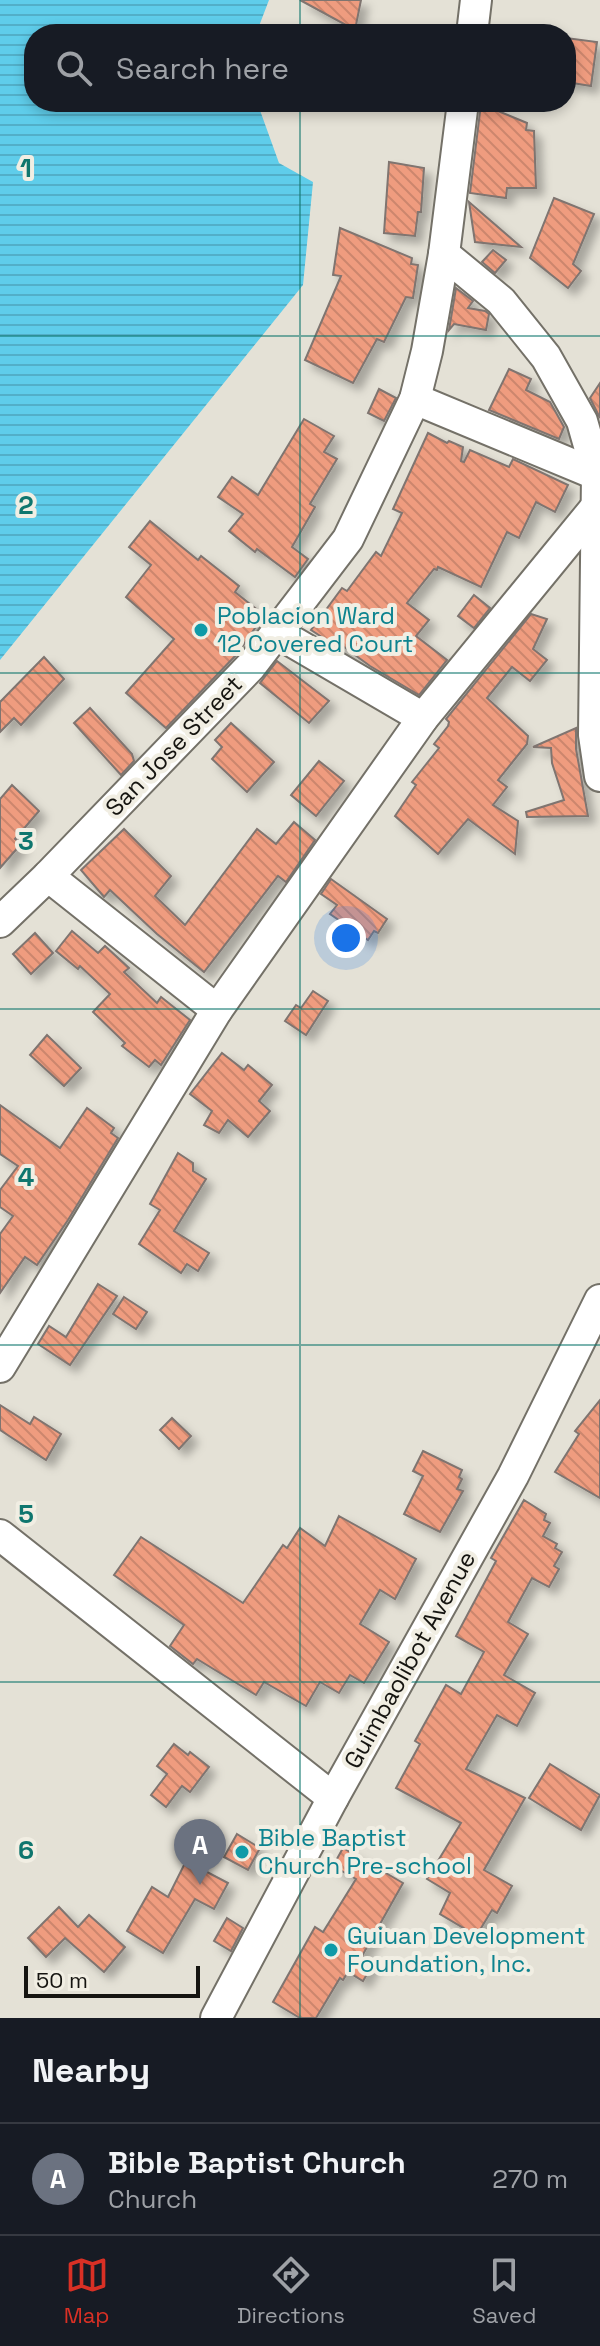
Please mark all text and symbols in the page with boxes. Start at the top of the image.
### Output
search box [24,24,576,112]
icon: search [52,46,96,90]
text: Search here [116,49,289,88]
text: 1 [20,151,32,185]
text: 2 [18,488,34,522]
place label: Poblacion Ward 12 Covered Court [217,600,414,659]
marker: Poblacion Ward 12 Covered Court [192,621,210,639]
street label: San Jose Street [99,669,249,823]
text: 3 [18,824,34,858]
your location [326,918,366,958]
text: 4 [18,1160,34,1194]
text: 5 [18,1497,34,1531]
street label: Guimbaolibot Avenue [337,1546,482,1774]
pin: A [174,1819,226,1885]
place label: Bible Baptist Church Pre-school [258,1822,472,1881]
text: 6 [18,1833,34,1867]
marker: Bible Baptist Church Pre-school [233,1843,251,1861]
place label: Guiuan Development Foundation, Inc. [347,1920,586,1979]
marker: Guiuan Development Foundation, Inc. [322,1941,340,1959]
scale bar [24,1962,200,1998]
text: 50 m [36,1966,88,1994]
text: Nearby [32,2049,150,2092]
text: Bible Baptist Church [108,2143,406,2182]
text: A [50,2162,66,2196]
text: 270 m [492,2162,568,2196]
text: Church [108,2182,197,2216]
tab: Map [64,2253,110,2329]
tab: Directions [237,2253,345,2329]
tab: Saved [472,2253,536,2329]

